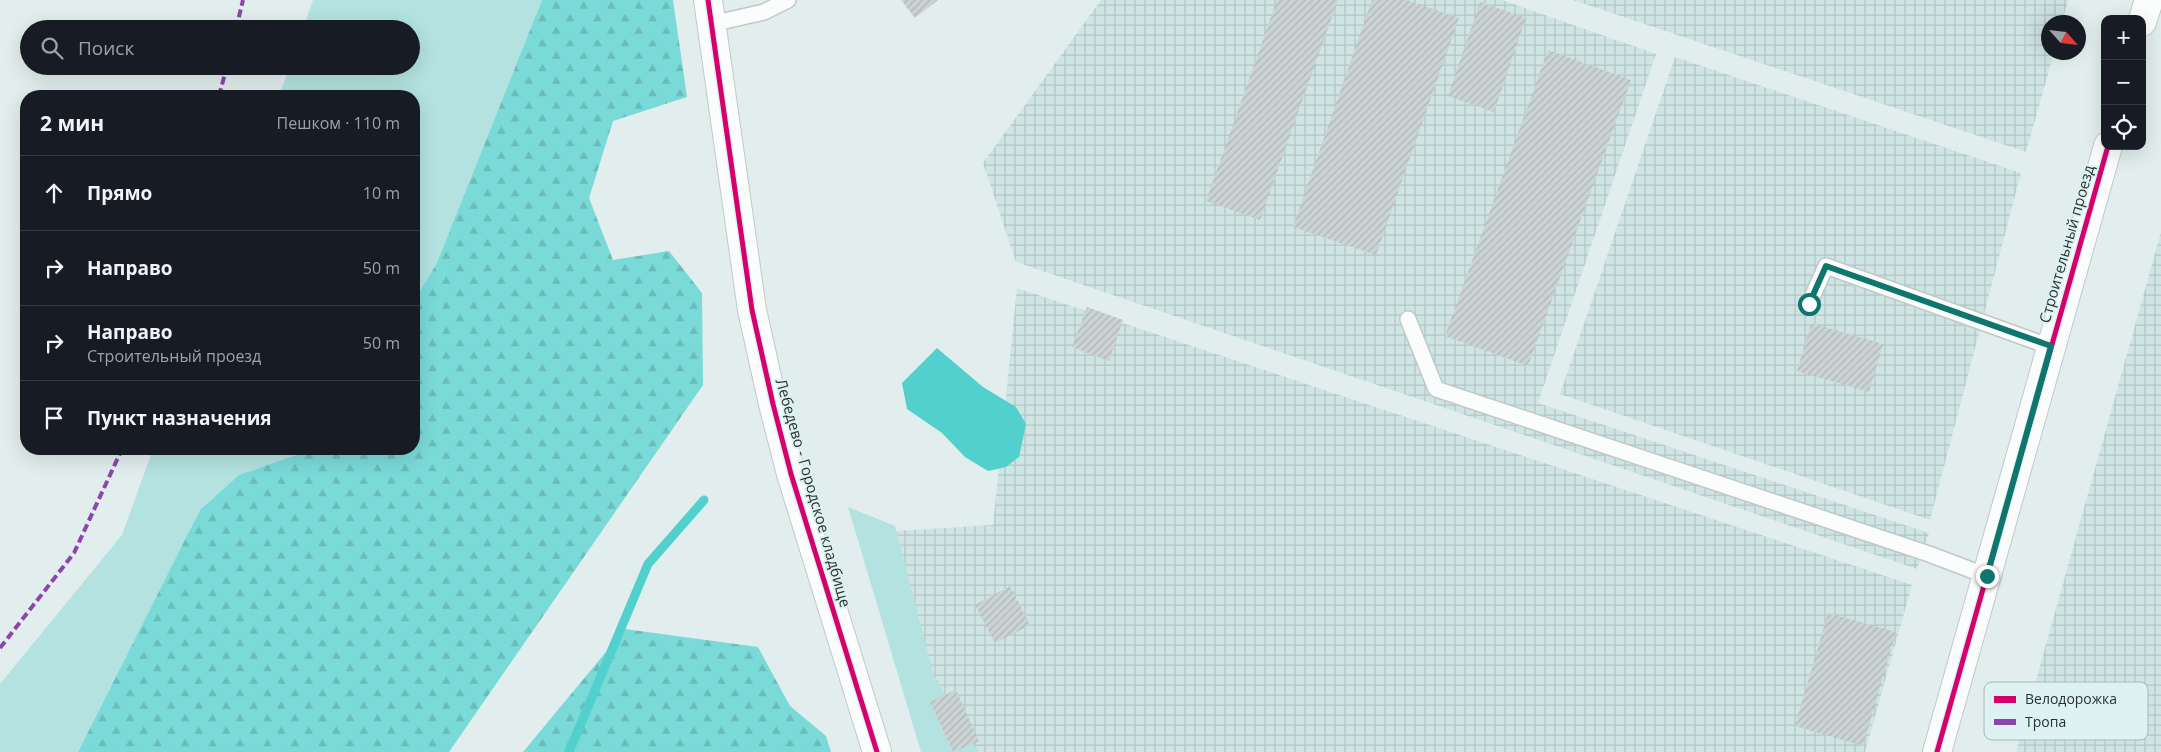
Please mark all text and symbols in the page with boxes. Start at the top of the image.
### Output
north arrow [2041,15,2086,60]
map controls [2101,15,2146,150]
button: + [2101,15,2146,60]
search box [20,20,420,75]
icon: search [38,34,66,62]
text: Поиск [78,35,134,61]
button: − [2101,60,2146,105]
button: locate [2101,105,2146,150]
text: 2 мин [40,109,104,137]
text: Пешком · 110 m [277,112,400,134]
street label: Строительный проезд [2034,162,2098,325]
icon: ahead [40,179,68,207]
text: Прямо [87,180,152,206]
text: 10 m [363,182,400,204]
icon: right [40,254,68,282]
text: Направо [87,255,173,281]
text: 50 m [363,257,400,279]
route start [1798,293,1821,316]
text: Направо [87,319,173,345]
icon: right [40,329,68,357]
text: 50 m [363,332,400,354]
text: Строительный проезд [87,345,261,367]
street label: Лебедево - Городское кладбище [772,376,856,609]
icon: arrive [40,404,68,432]
text: Пункт назначения [87,405,272,431]
route end [1976,565,1999,588]
legend [1984,682,2148,740]
text: Велодорожка [2025,689,2117,708]
text: Тропа [2025,712,2066,731]

